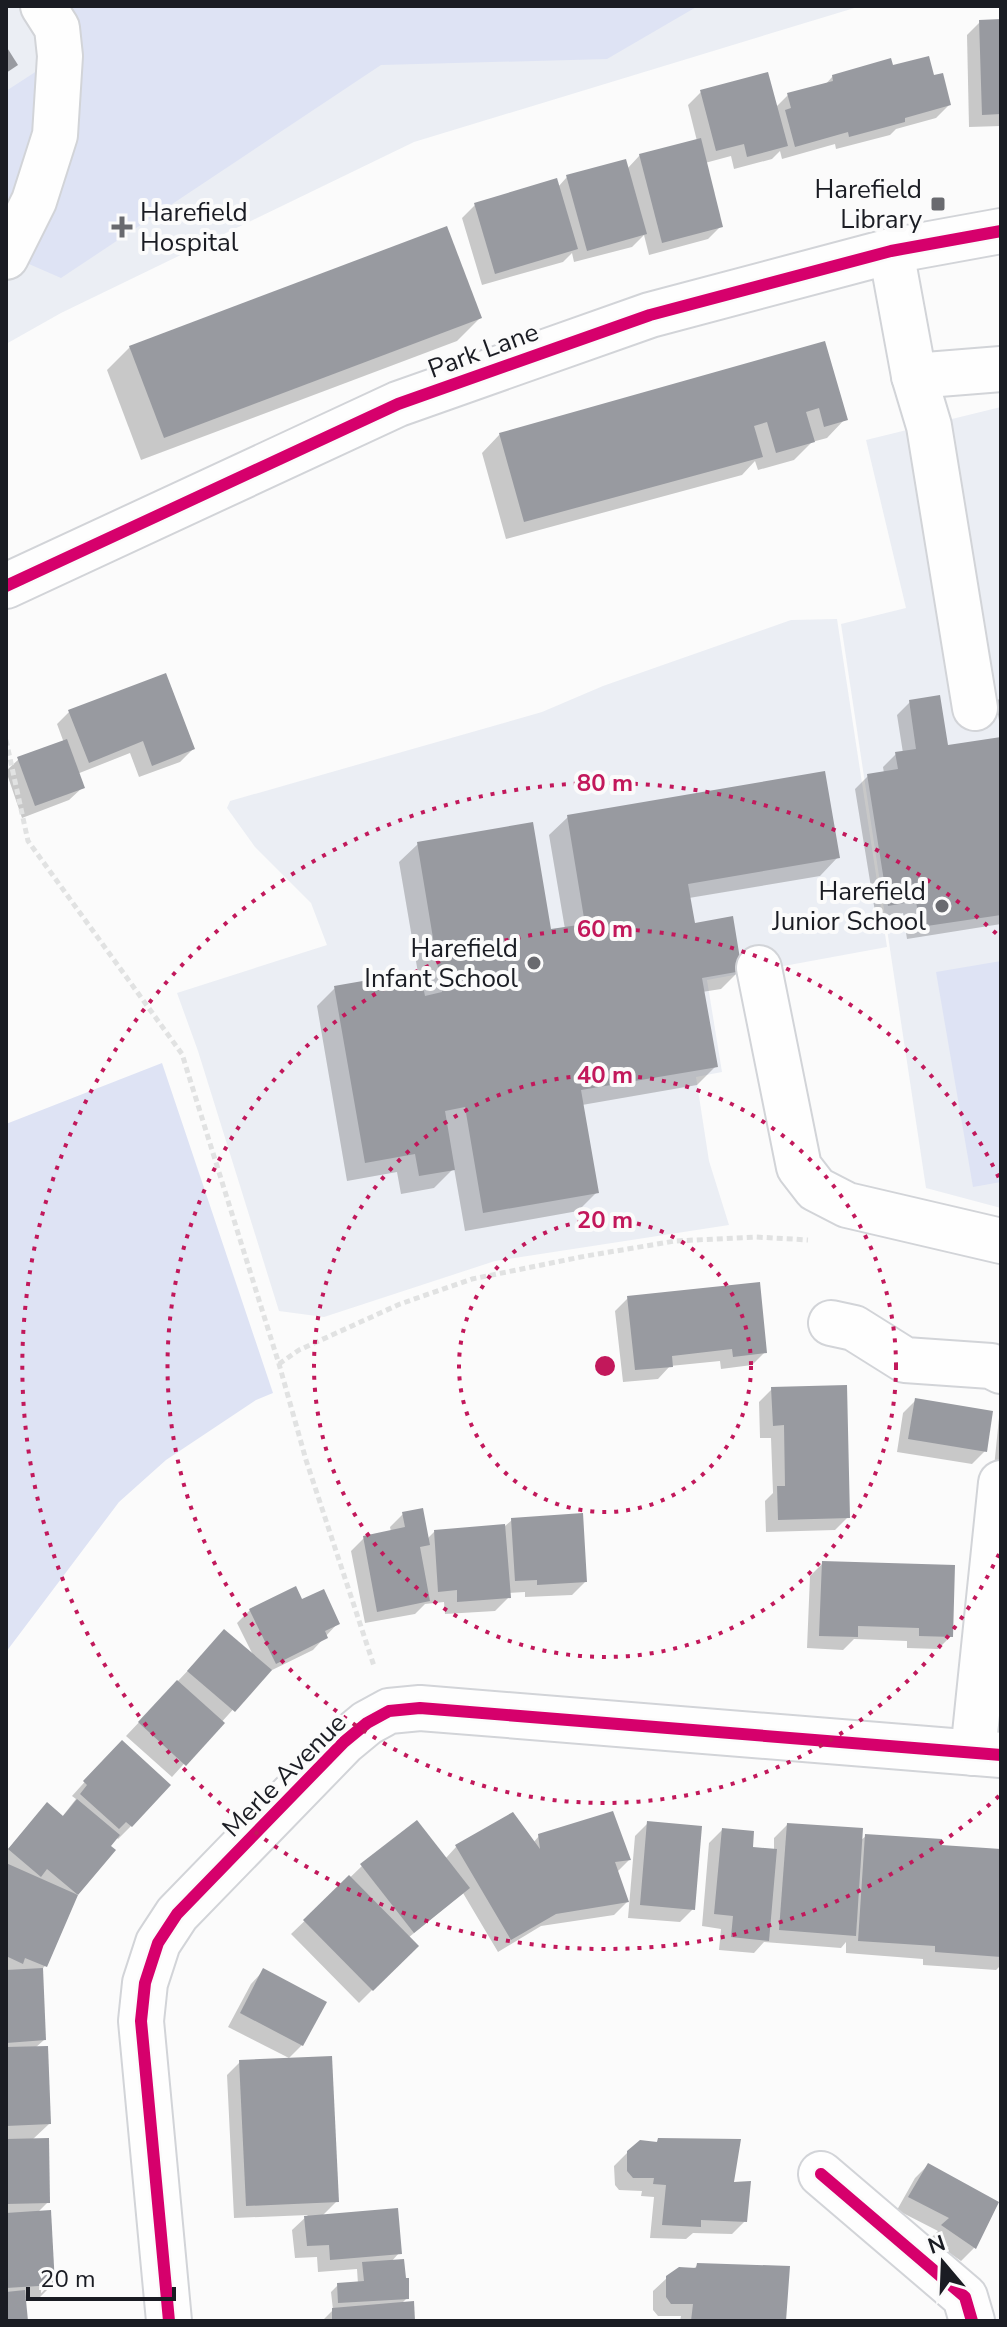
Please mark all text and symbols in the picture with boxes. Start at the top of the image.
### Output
place label: Harefield Library [814,172,923,237]
place label: Harefield Hospital [140,195,248,260]
marker: Harefield Library [929,195,947,213]
marker: Harefield Hospital [111,216,133,238]
street label: Park Lane [423,314,543,387]
text: 80 m [577,767,633,799]
place label: Harefield Junior School [771,874,926,939]
marker: Harefield Junior School [933,897,951,915]
text: 60 m [577,913,633,945]
place label: Harefield Infant School [364,931,518,996]
marker: Harefield Infant School [525,954,543,972]
text: 40 m [577,1059,633,1091]
text: 20 m [577,1204,633,1236]
centre of rings [591,1352,619,1380]
street label: Merle Avenue [215,1706,354,1845]
north arrow [903,2223,983,2303]
text: N [924,2228,949,2262]
scale bar [28,2251,174,2301]
text: 20 m [40,2263,96,2295]

